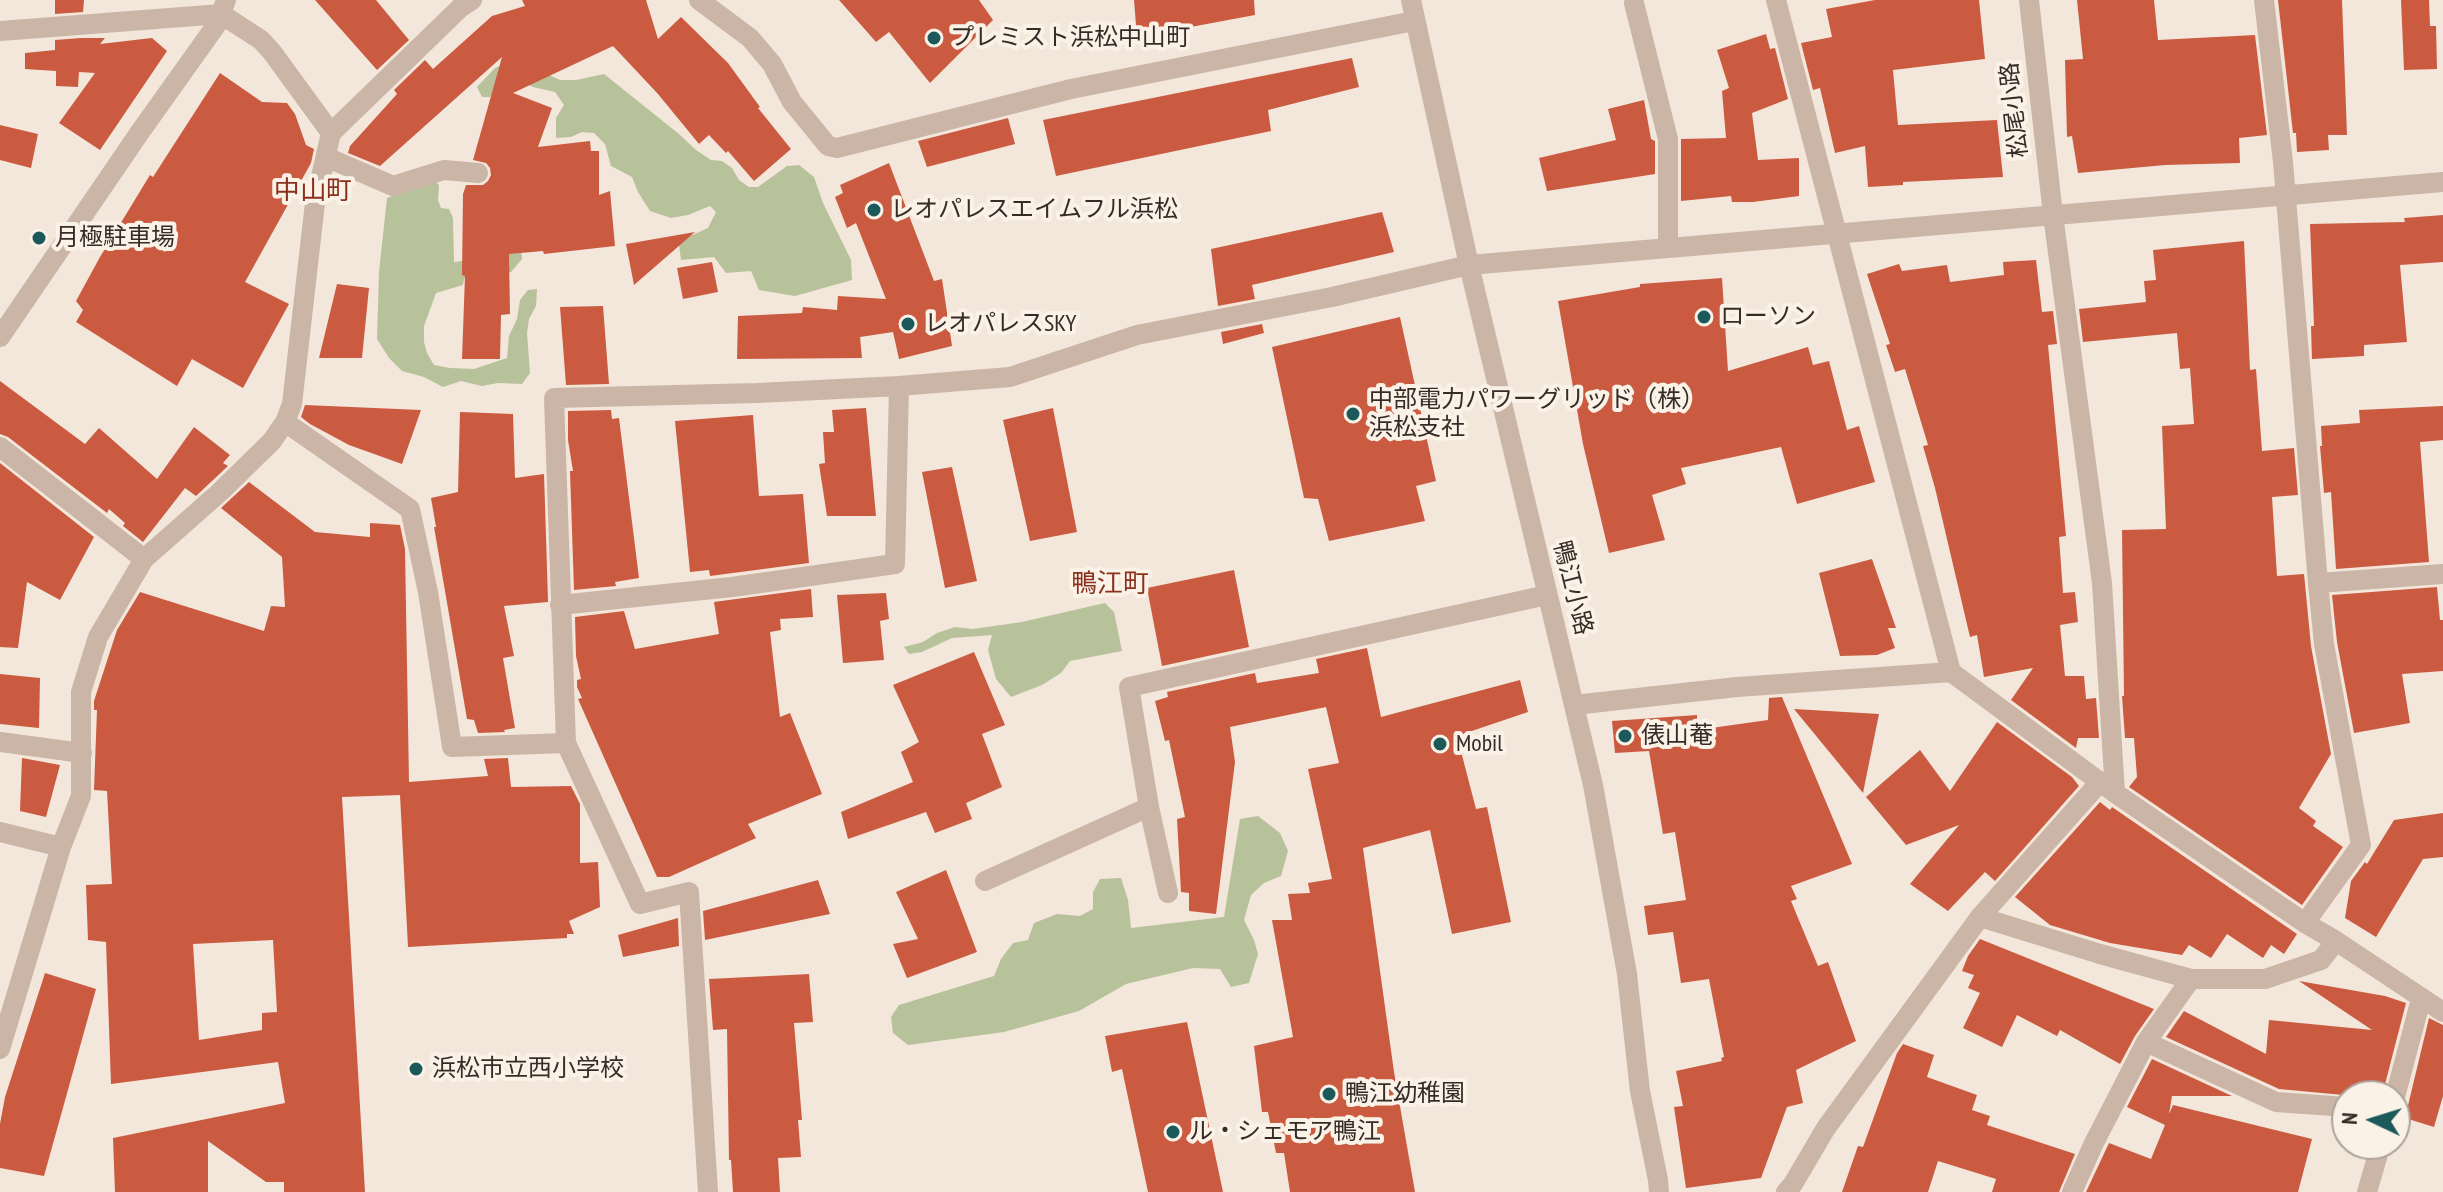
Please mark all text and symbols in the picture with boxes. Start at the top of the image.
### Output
place label: プレミスト浜松中山町 [950,24,1190,52]
marker: プレミスト浜松中山町 [925,29,943,47]
street label: 松尾小路 [1996,61,2034,159]
district label: 中山町 [274,176,352,208]
place label: レオパレスエイムフル浜松 [890,196,1178,224]
marker: レオパレスエイムフル浜松 [865,201,883,219]
place label: 月極駐車場 [55,224,175,252]
marker: 月極駐車場 [30,229,48,247]
place label: ローソン [1720,303,1816,331]
marker: ローソン [1695,308,1713,326]
place label: レオパレスSKY [924,310,1076,338]
marker: レオパレスSKY [899,315,917,333]
place label: 中部電力パワーグリッド（株） 浜松支社 [1369,386,1705,442]
marker: 中部電力パワーグリッド（株） 浜松支社 [1344,405,1362,423]
street label: 鴨江小路 [1546,538,1598,638]
district label: 鴨江町 [1071,569,1149,601]
place label: 俵山菴 [1641,722,1713,750]
marker: 俵山菴 [1616,727,1634,745]
place label: Mobil [1456,730,1503,758]
marker: Mobil [1431,735,1449,753]
place label: 浜松市立西小学校 [432,1055,624,1083]
marker: 浜松市立西小学校 [407,1060,425,1078]
place label: 鴨江幼稚園 [1345,1080,1465,1108]
north arrow [2331,1080,2411,1160]
marker: 鴨江幼稚園 [1320,1085,1338,1103]
text: N [2335,1112,2363,1125]
place label: ル・シェモア鴨江 [1189,1118,1381,1146]
marker: ル・シェモア鴨江 [1164,1123,1182,1141]

